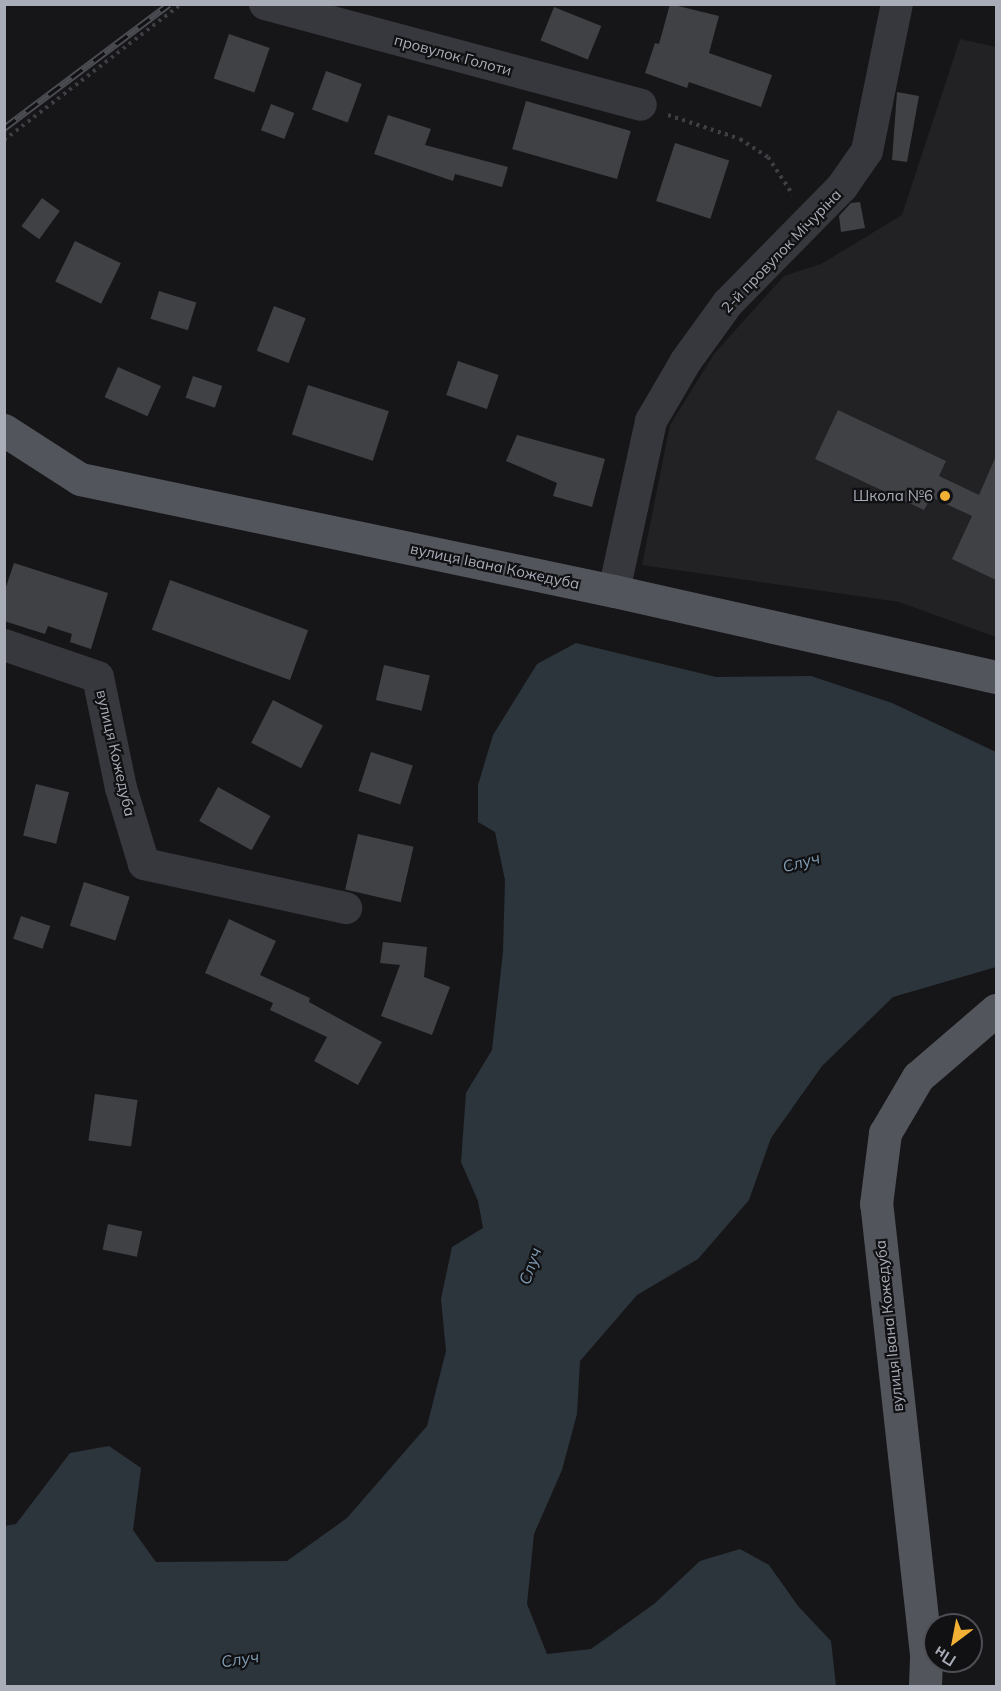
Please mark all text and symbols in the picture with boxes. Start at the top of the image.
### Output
street label: провулок Голоти [392,31,514,79]
street label: 2-й провулок Мічуріна [717,185,845,317]
place label: Школа №6 [853,487,933,505]
marker: Школа №6 [938,489,952,503]
street label: вулиця Івана Кожедуба [409,539,581,593]
street label: вулиця Кожедуба [93,688,139,818]
water label: Случ [780,848,822,876]
street label: вулиця Івана Кожедуба [871,1239,907,1413]
water label: Случ [515,1245,545,1287]
north arrow [923,1613,983,1673]
text: Пн [930,1642,959,1671]
water label: Случ [220,1647,260,1671]

